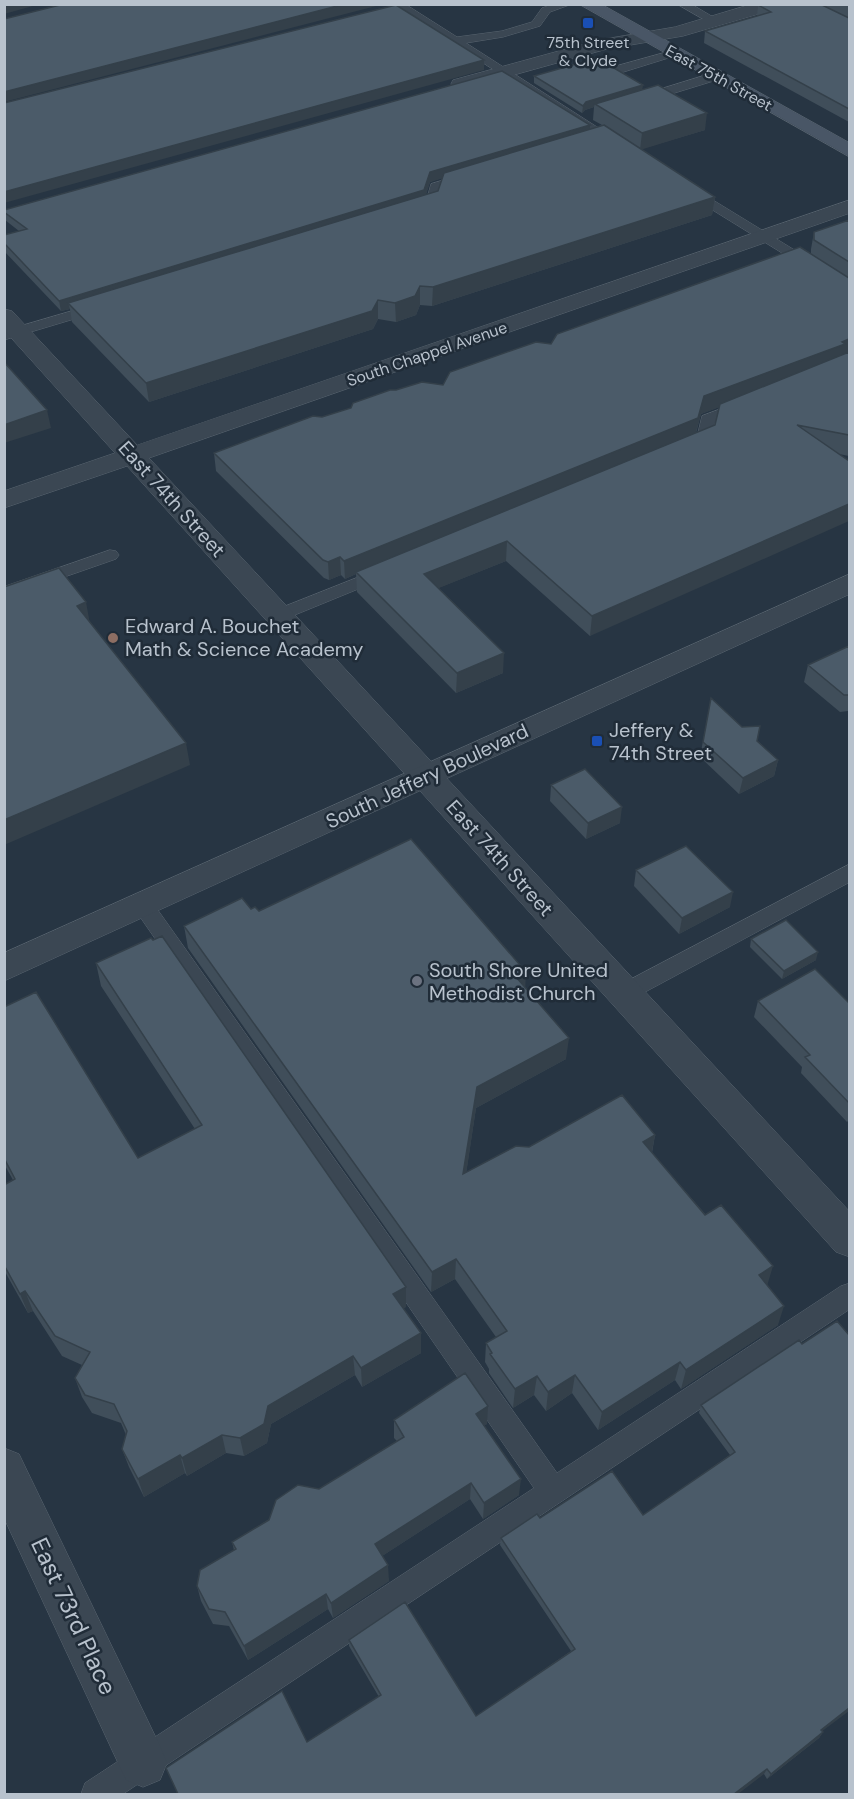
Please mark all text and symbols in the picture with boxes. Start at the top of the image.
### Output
marker: 75th Street & Clyde [581,16,595,30]
place label: 75th Street & Clyde [547,32,629,71]
street label: East 75th Street [662,40,776,116]
street label: South Chappel Avenue [344,317,510,391]
street label: East 74th Street [113,435,231,563]
place label: Edward A. Bouchet Math & Science Academy [125,613,363,662]
marker: Edward A. Bouchet Math & Science Academy [106,631,120,645]
place label: Jeffery & 74th Street [609,717,712,766]
street label: South Jeffery Boulevard [322,718,532,834]
marker: Jeffery & 74th Street [590,734,604,748]
street label: East 74th Street [441,794,559,922]
place label: South Shore United Methodist Church [429,957,608,1006]
marker: South Shore United Methodist Church [410,974,424,988]
street label: East 73rd Place [24,1532,124,1700]

